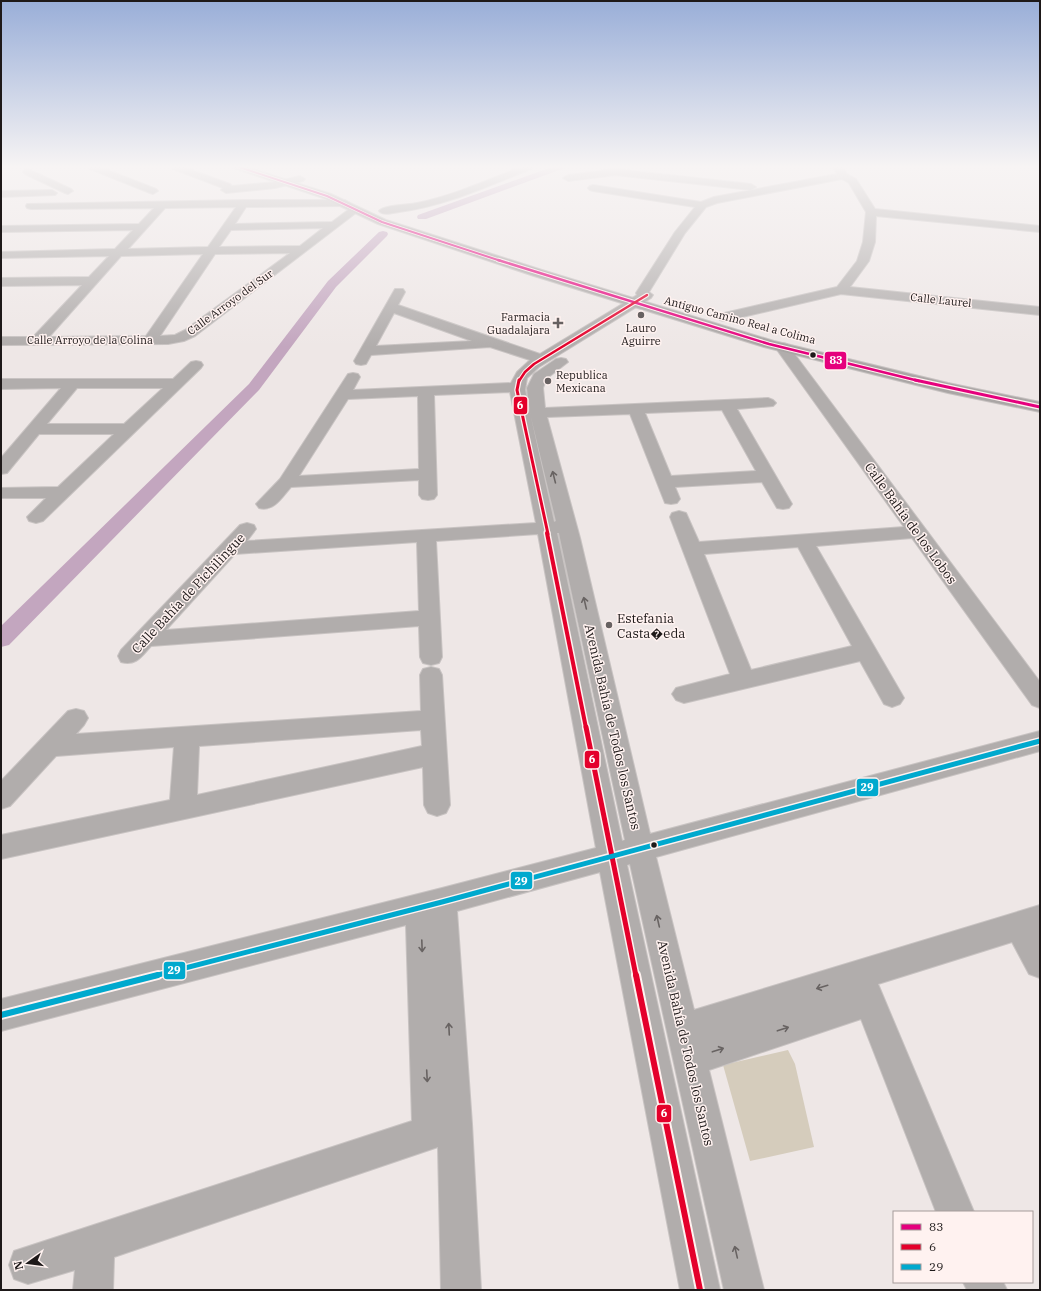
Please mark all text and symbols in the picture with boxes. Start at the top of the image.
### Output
street label: Calle Arroyo del Sur [184,266,276,338]
street label: Calle Laurel [910,290,972,310]
street label: Antiguo Camino Real a Colima [663,293,817,347]
place label: Farmacia Guadalajara [487,310,550,337]
marker: Lauro Aguirre [636,310,646,320]
marker: Farmacia Guadalajara [553,318,563,328]
place label: Lauro Aguirre [621,321,661,348]
street label: Calle Arroyo de la Colina [27,333,153,347]
unlabelled marker [808,350,818,360]
line badge: 83 [824,351,847,370]
text: 83 [829,353,843,367]
place label: Republica Mexicana [556,368,608,395]
marker: Republica Mexicana [543,376,553,386]
line badge: 6 [513,396,528,415]
text: 6 [517,398,524,412]
street label: Calle Bahía de los Lobos [861,459,961,588]
one-way arrow [550,471,558,484]
street label: Calle Bahía de Pichilingue [128,529,249,657]
one-way arrow [581,597,588,610]
place label: Estefania Casta�eda [617,610,685,642]
marker: Estefania Casta�eda [604,620,614,630]
street label: Avenida Bahía de Todos los Santos [581,623,644,832]
line badge: 6 [584,750,600,769]
text: 6 [589,752,596,766]
line badge: 29 [856,778,879,797]
text: 29 [860,780,874,794]
unlabelled marker [649,840,659,850]
line badge: 29 [510,871,533,890]
text: 29 [514,874,528,888]
one-way arrow [653,915,661,928]
one-way arrow [418,939,425,952]
street label: Avenida Bahía de Todos los Santos [654,939,717,1148]
line badge: 29 [163,961,186,980]
text: 29 [167,963,181,977]
one-way arrow [816,984,829,991]
one-way arrow [446,1023,453,1036]
one-way arrow [776,1025,789,1032]
one-way arrow [712,1046,724,1054]
one-way arrow [423,1069,430,1082]
line badge: 6 [656,1104,672,1123]
text: 6 [661,1106,668,1120]
legend [893,1211,1033,1283]
text: 83 [929,1219,943,1234]
text: 6 [929,1239,936,1254]
north arrow [8,1243,48,1283]
one-way arrow [731,1246,739,1259]
text: N [10,1259,26,1271]
text: 29 [929,1259,943,1274]

